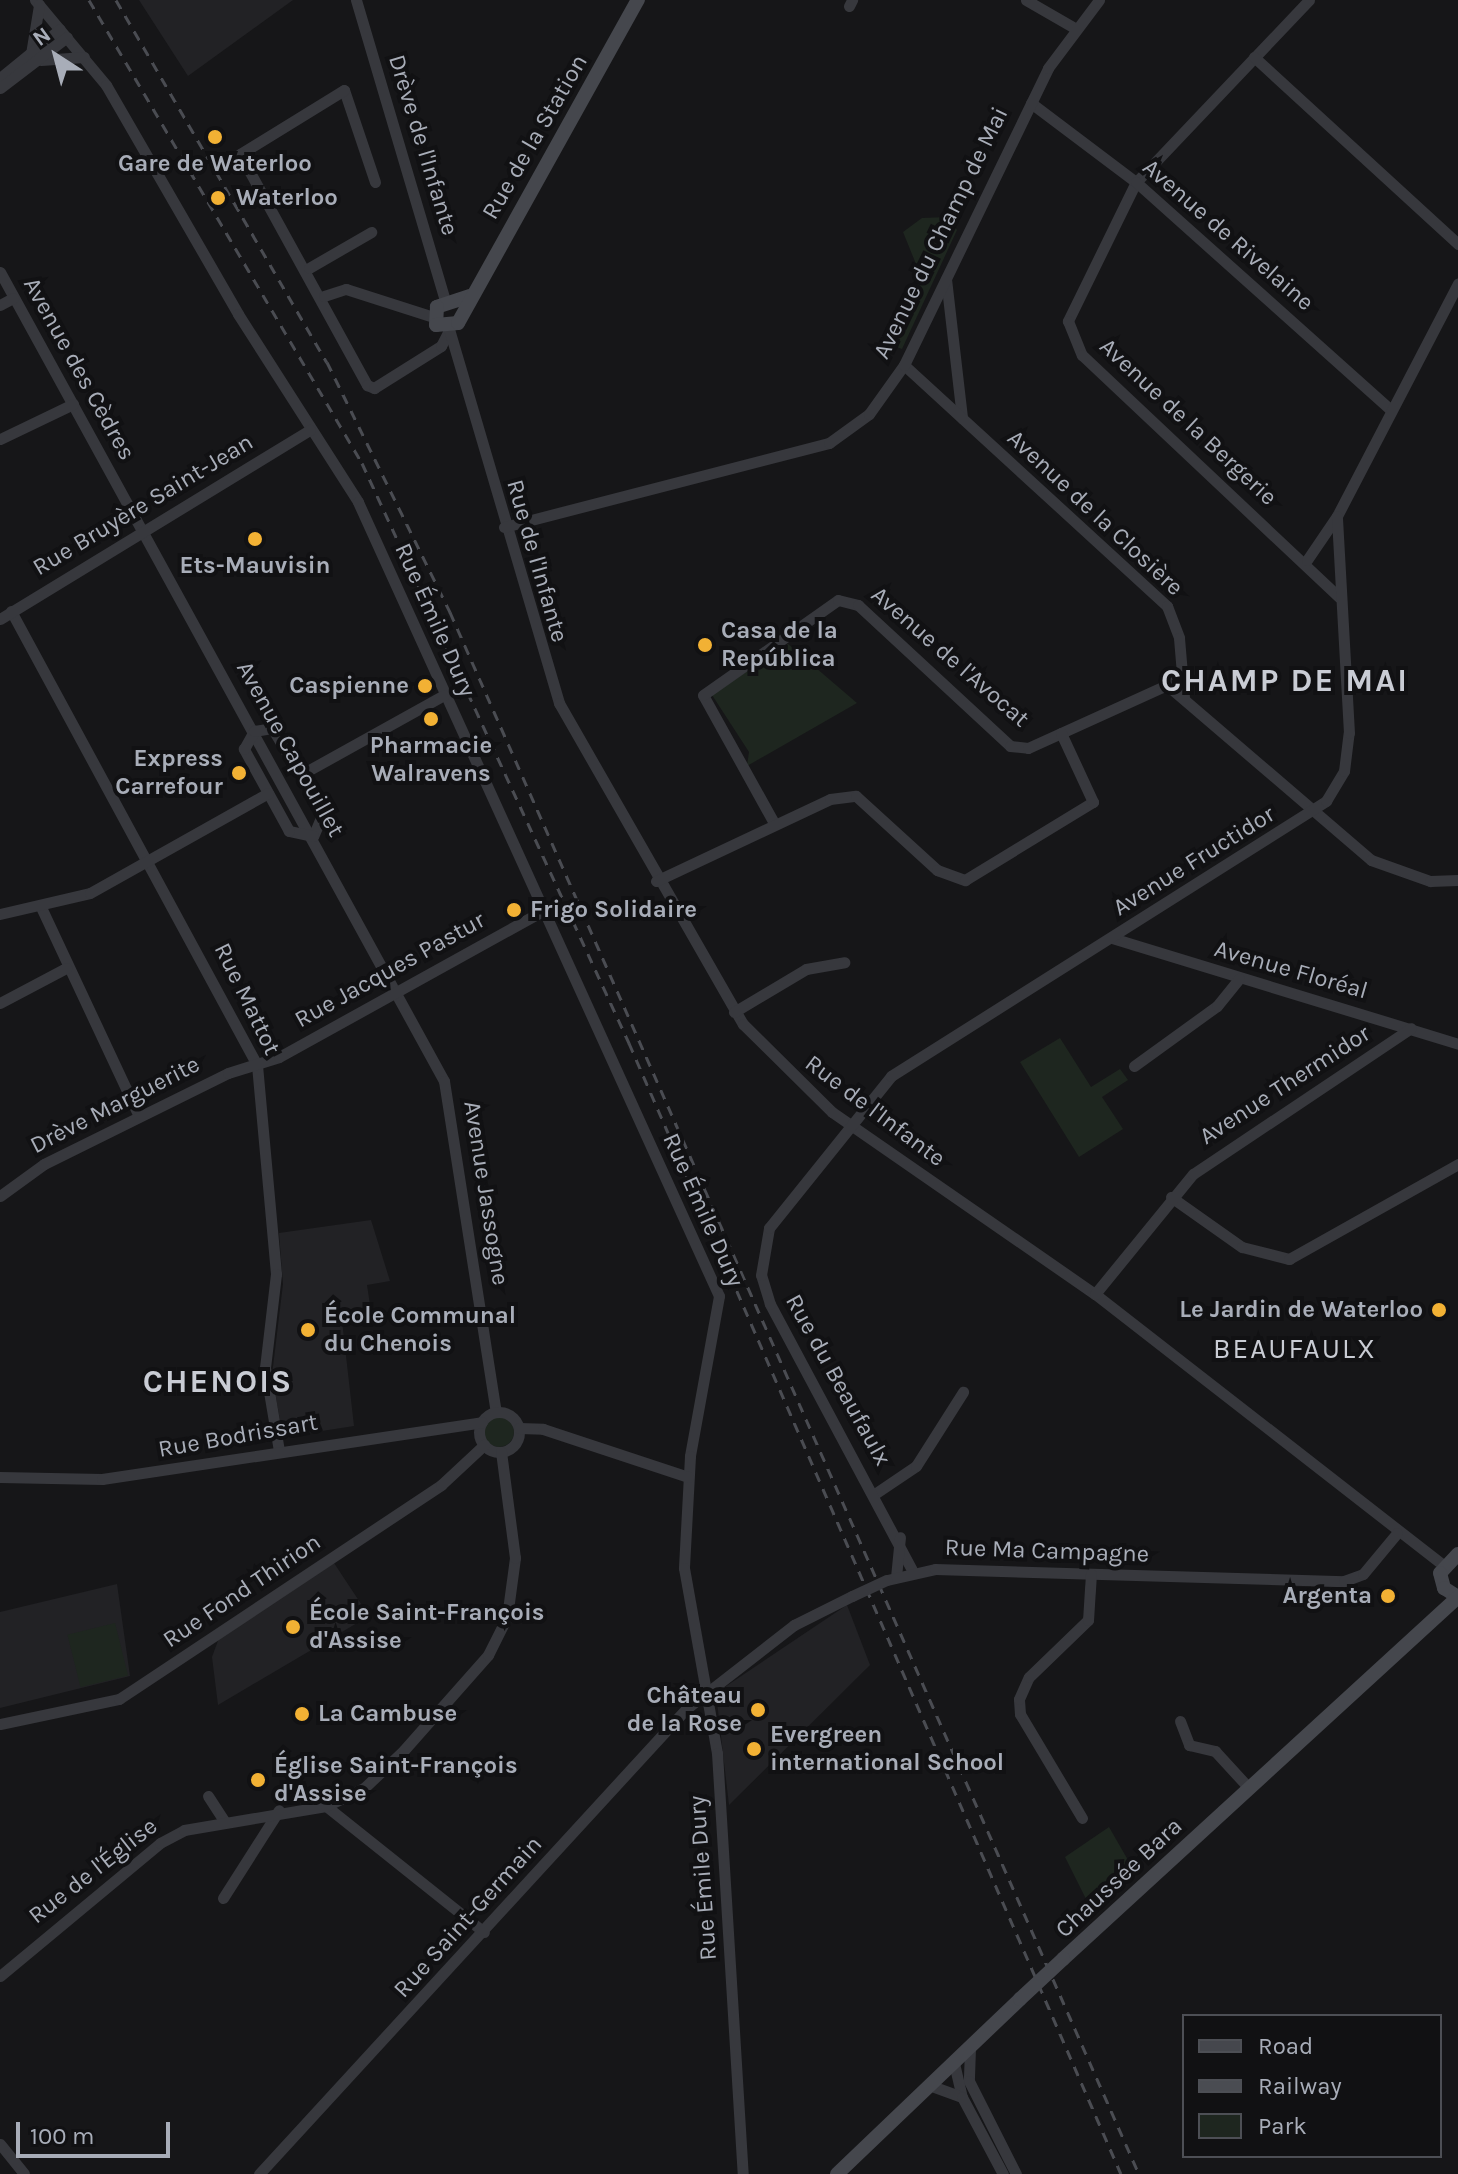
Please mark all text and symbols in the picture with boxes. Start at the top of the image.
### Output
north arrow [16,16,96,96]
text: N [28,21,56,52]
street label: Rue de la Station [476,49,594,225]
street label: Drève de l'Infante [382,51,464,239]
street label: Avenue du Champ de Mai [867,102,1015,364]
marker: Gare de Waterloo [206,128,224,146]
place label: Gare de Waterloo [118,150,312,178]
street label: Avenue de Rivelaine [1137,153,1319,317]
place label: Waterloo [236,184,338,212]
marker: Waterloo [207,187,229,209]
street label: Avenue des Cèdres [17,273,141,465]
street label: Avenue de la Bergerie [1093,332,1283,512]
street label: Avenue de la Closière [1001,424,1189,602]
street label: Rue Bruyère Saint-Jean [28,428,258,582]
street label: Rue de l'Infante [500,476,574,646]
marker: Ets-Mauvisin [246,530,264,548]
street label: Rue Émile Dury [388,539,482,701]
place label: Ets-Mauvisin [179,552,331,580]
street label: Avenue de l'Avocat [865,581,1035,733]
place label: Casa de la República [721,617,838,673]
marker: Casa de la República [696,636,714,654]
street label: Avenue Capouillet [230,656,350,842]
district label: CHAMP DE MAI [1161,662,1409,700]
place label: Caspienne [289,672,409,700]
marker: Caspienne [416,677,434,695]
marker: Pharmacie Walravens [422,710,440,728]
place label: Pharmacie Walravens [370,732,492,788]
place label: Express Carrefour [115,745,223,801]
marker: Express Carrefour [230,764,248,782]
street label: Avenue Fructidor [1108,800,1280,922]
place label: Frigo Solidaire [530,896,697,924]
marker: Frigo Solidaire [505,901,523,919]
street label: Rue Jacques Pastur [290,906,490,1034]
street label: Avenue Floréal [1211,934,1371,1006]
street label: Rue Mattot [208,938,286,1060]
street label: Avenue Thermidor [1194,1019,1376,1151]
street label: Rue de l'Infante [799,1049,951,1173]
street label: Drève Marguerite [25,1050,205,1160]
street label: Avenue Jassogne [457,1099,515,1287]
street label: Rue Émile Dury [656,1129,750,1291]
street label: Rue du Beaufaulx [779,1289,897,1471]
place label: Le Jardin de Waterloo [1179,1296,1423,1324]
marker: Le Jardin de Waterloo [1430,1301,1448,1319]
place label: École Communal du Chenois [324,1302,516,1358]
marker: École Communal du Chenois [299,1321,317,1339]
district label: BEAUFAULX [1213,1332,1377,1366]
district label: CHENOIS [143,1363,293,1401]
street label: Rue Bodrissart [156,1408,320,1464]
street label: Rue Fond Thirion [158,1528,326,1654]
street label: Rue Ma Campagne [944,1533,1150,1569]
place label: Argenta [1283,1582,1372,1610]
marker: Argenta [1379,1587,1397,1605]
place label: École Saint-François d'Assise [309,1599,544,1655]
marker: École Saint-François d'Assise [284,1618,302,1636]
place label: Château de la Rose [627,1682,742,1738]
place label: La Cambuse [318,1700,457,1728]
marker: Château de la Rose [749,1701,767,1719]
marker: La Cambuse [293,1705,311,1723]
place label: Evergreen international School [770,1721,1004,1777]
marker: Evergreen international School [745,1740,763,1758]
place label: Église Saint-François d'Assise [274,1752,518,1808]
marker: Église Saint-François d'Assise [249,1771,267,1789]
street label: Rue Émile Dury [683,1795,723,1961]
street label: Rue de l'Église [23,1812,163,1930]
street label: Chaussée Bara [1050,1812,1188,1944]
street label: Rue Saint-Germain [388,1830,548,2004]
legend [1182,2014,1442,2158]
text: Road [1258,2032,1313,2060]
text: Railway [1258,2072,1342,2100]
scale bar [20,2106,174,2156]
text: Park [1258,2112,1307,2140]
text: 100 m [30,2122,95,2150]

